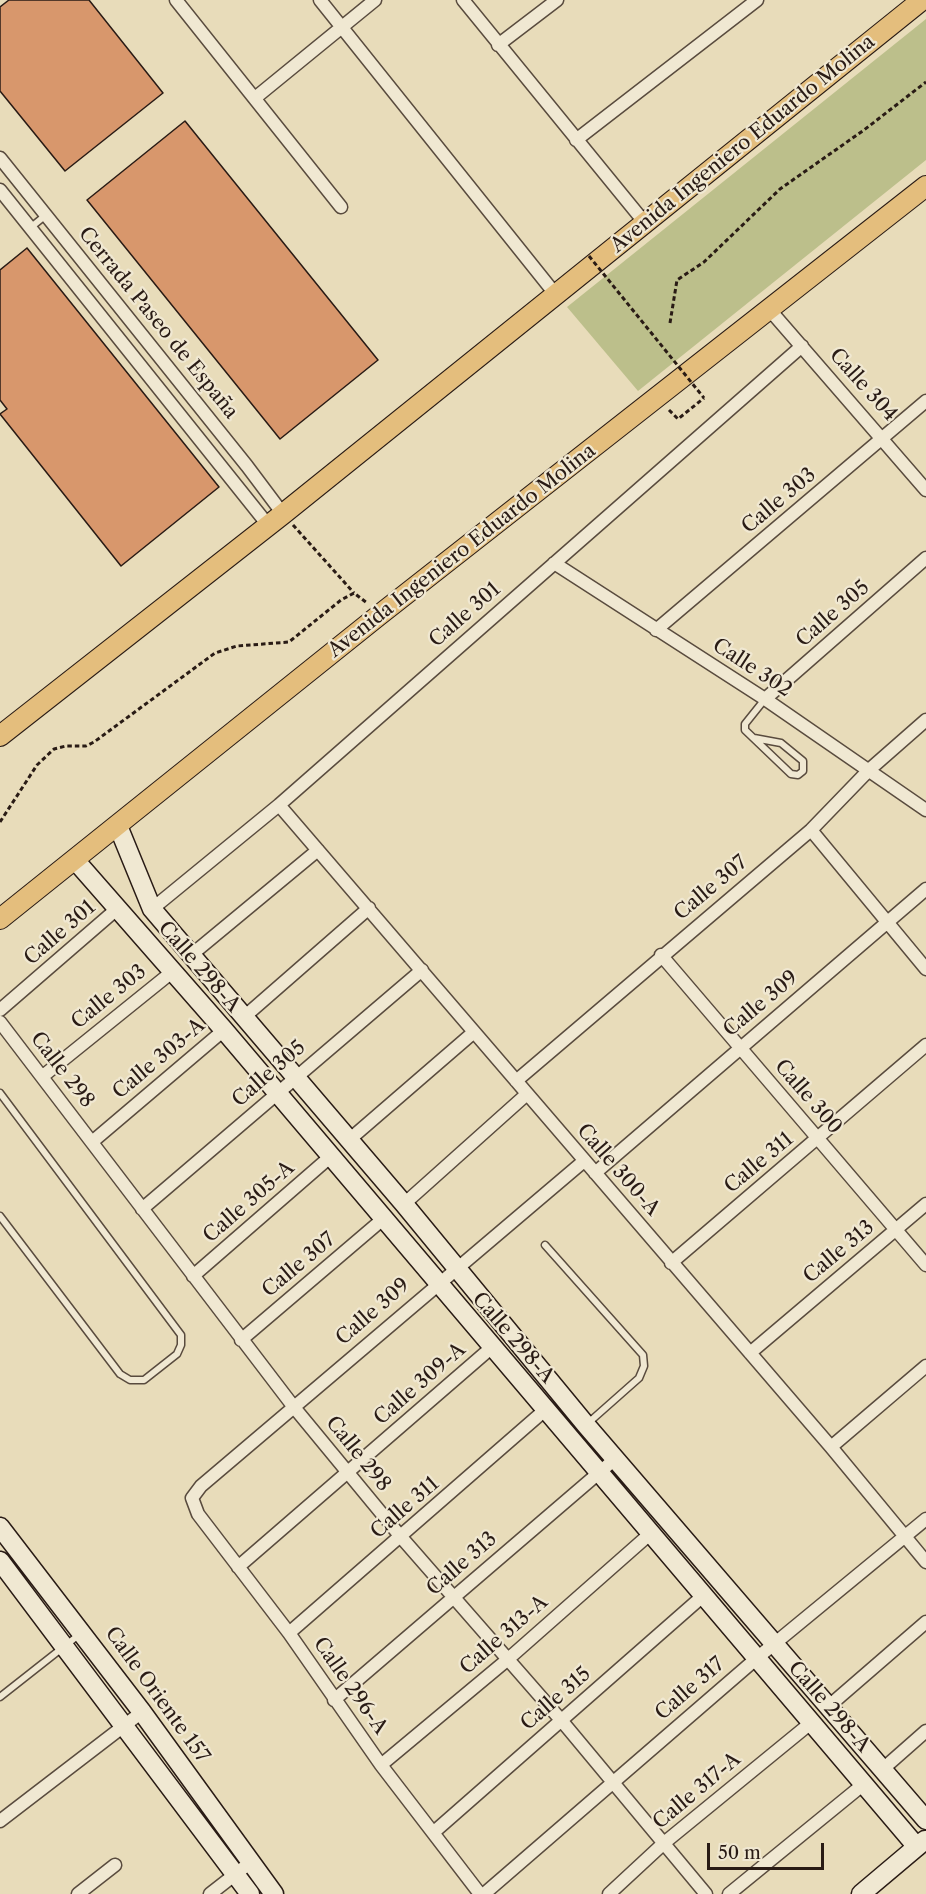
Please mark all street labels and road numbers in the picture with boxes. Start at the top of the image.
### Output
street label: Avenida Ingeniero Eduardo Molina [606,30,880,258]
street label: Cerrada Paseo de España [73,222,243,424]
street label: Calle 304 [824,344,902,426]
street label: Avenida Ingeniero Eduardo Molina [323,439,601,663]
street label: Calle 303 [737,463,821,539]
street label: Calle 305 [792,576,874,652]
street label: Calle 301 [424,578,506,652]
street label: Calle 302 [708,634,796,702]
street label: Calle 307 [670,851,752,925]
street label: Calle 301 [19,896,101,970]
street label: Calle 298-A [153,916,245,1018]
street label: Calle 303 [67,960,151,1034]
street label: Calle 309 [719,966,803,1042]
street label: Calle 303-A [108,1014,210,1104]
street label: Calle 298 [25,1027,99,1113]
street label: Calle 305 [228,1036,310,1112]
street label: Calle 300 [769,1055,847,1139]
street label: Calle 300-A [571,1119,665,1221]
street label: Calle 311 [720,1127,798,1199]
street label: Calle 305-A [199,1156,299,1248]
street label: Calle 313 [799,1216,879,1288]
street label: Calle 307 [258,1228,340,1302]
street label: Calle 309 [331,1273,415,1351]
street label: Calle 298-A [467,1287,559,1389]
street label: Calle 309-A [369,1338,471,1430]
street label: Calle 298 [321,1412,395,1496]
street label: Calle 311 [366,1472,444,1544]
street label: Calle 313 [422,1527,502,1601]
street label: Calle 313-A [455,1590,553,1680]
street label: Calle Oriente 157 [100,1622,214,1768]
street label: Calle 296-A [308,1633,392,1739]
street label: Calle 317 [651,1653,729,1725]
street label: Calle 298-A [783,1656,875,1758]
street label: Calle 315 [516,1662,596,1736]
street label: Calle 317-A [648,1748,746,1834]

